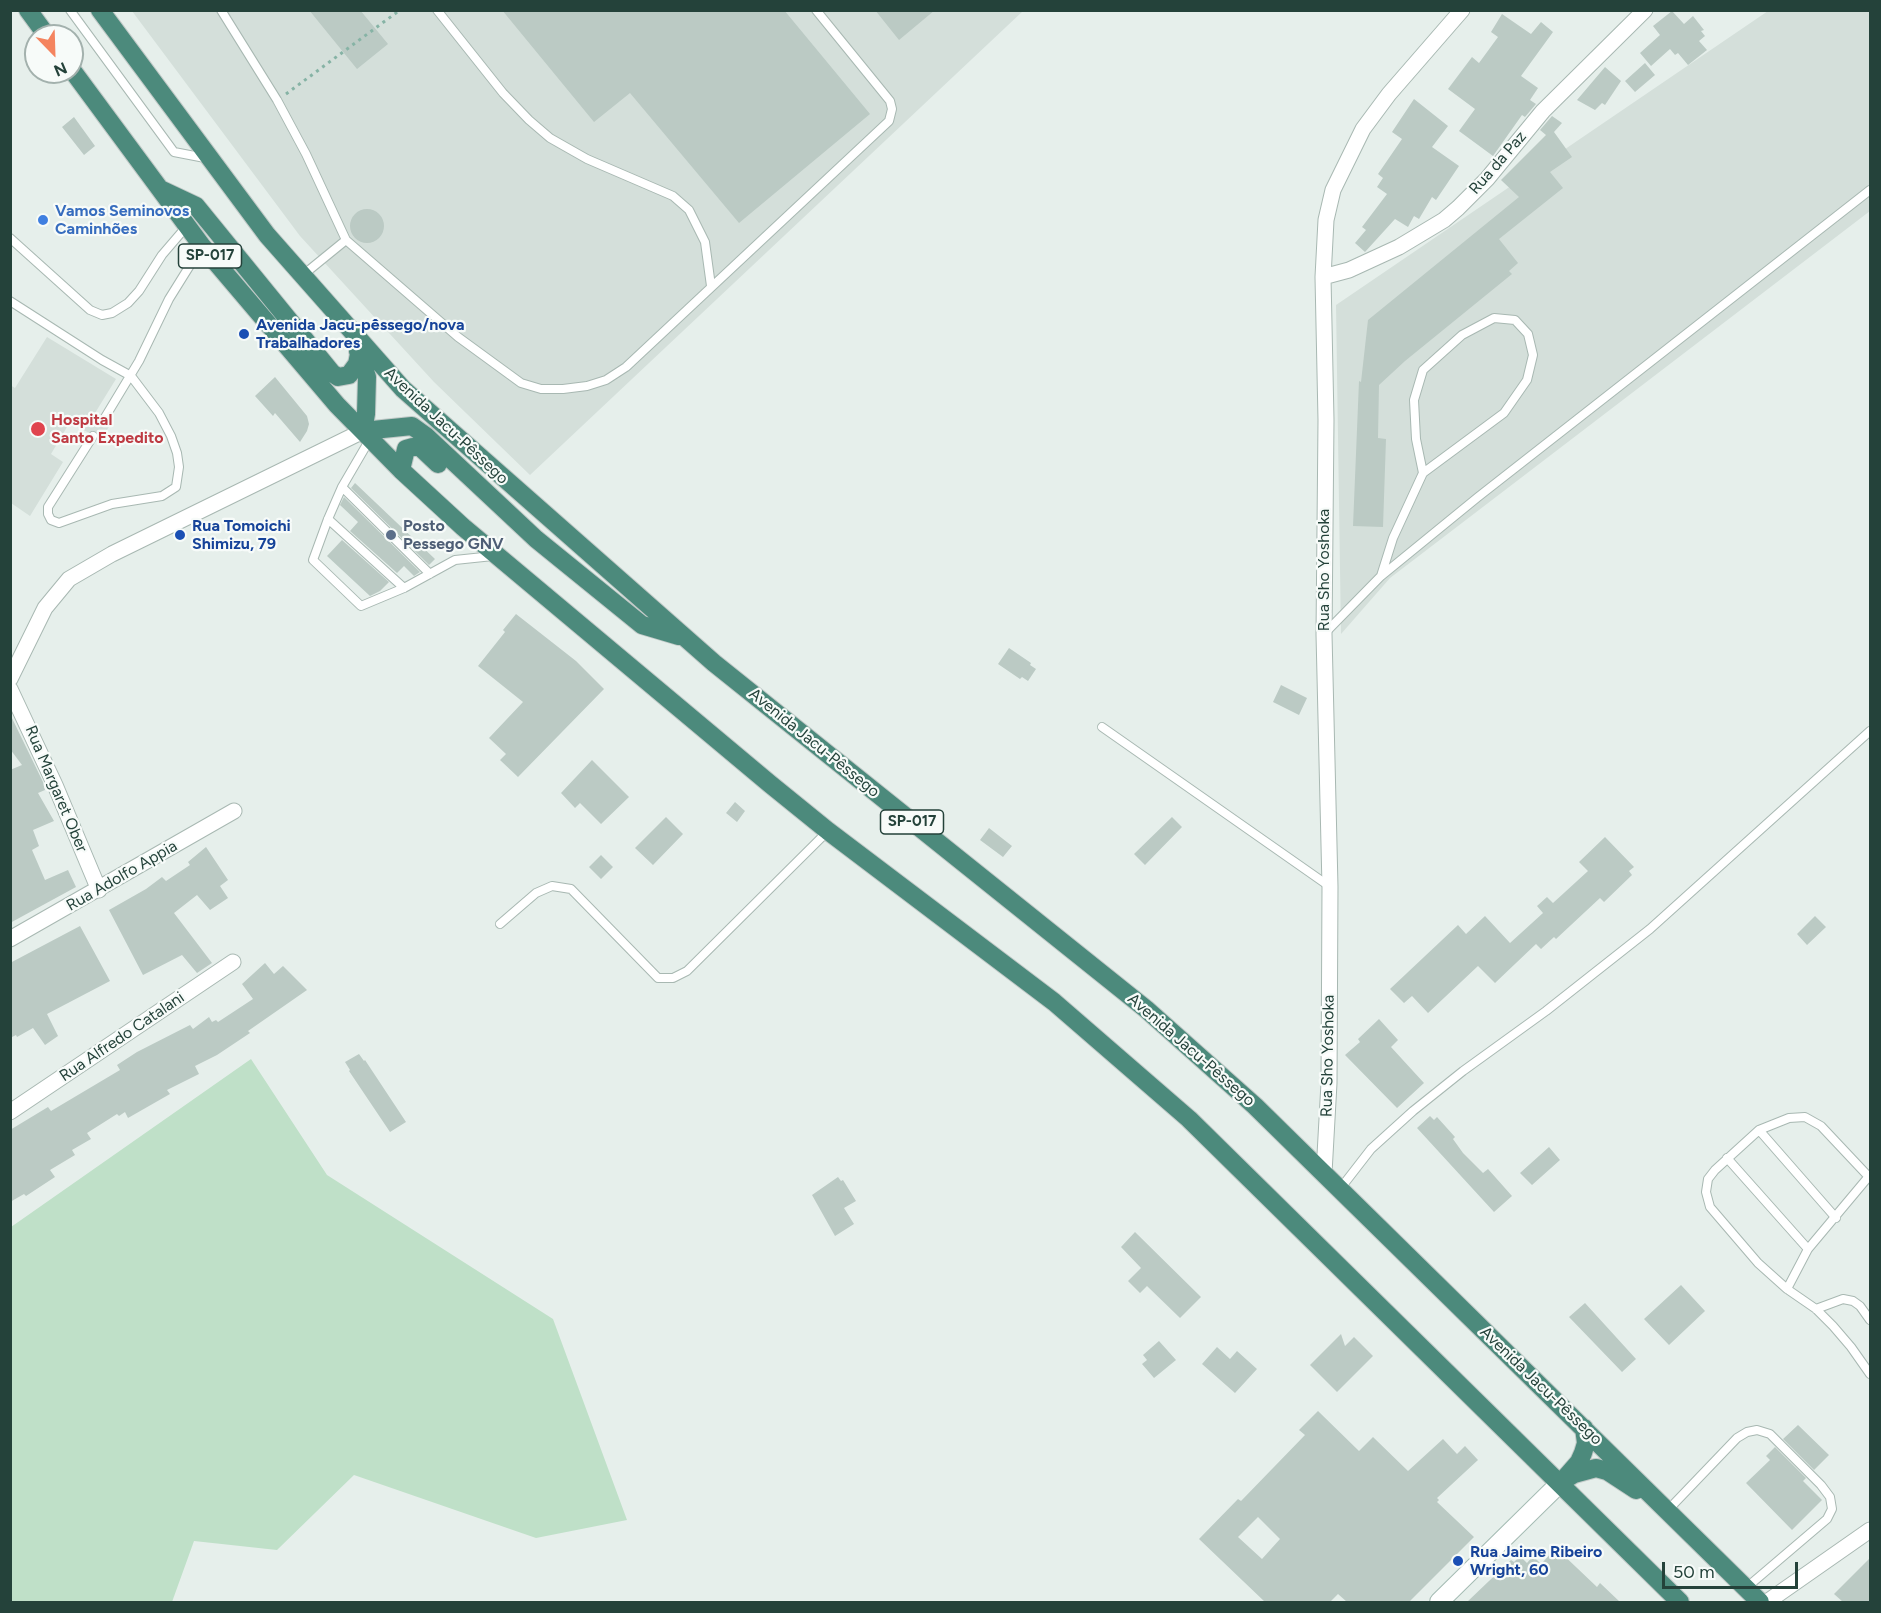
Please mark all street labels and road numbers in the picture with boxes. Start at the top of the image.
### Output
street label: Rua da Paz [1465,127,1531,199]
road number: SP-017 [178,244,242,268]
street label: Avenida Jacu-Pêssego [380,364,512,488]
street label: Rua Sho Yoshoka [1314,509,1334,631]
street label: Avenida Jacu-Pêssego [745,684,883,802]
street label: Rua Margaret Ober [21,723,91,855]
road number: SP-017 [880,810,944,834]
street label: Rua Adolfo Appia [63,837,181,915]
street label: Rua Alfredo Catalani [56,988,188,1086]
street label: Avenida Jacu-Pêssego [1123,989,1259,1111]
street label: Rua Sho Yoshoka [1317,995,1339,1117]
street label: Avenida Jacu-Pêssego [1476,1323,1606,1449]

